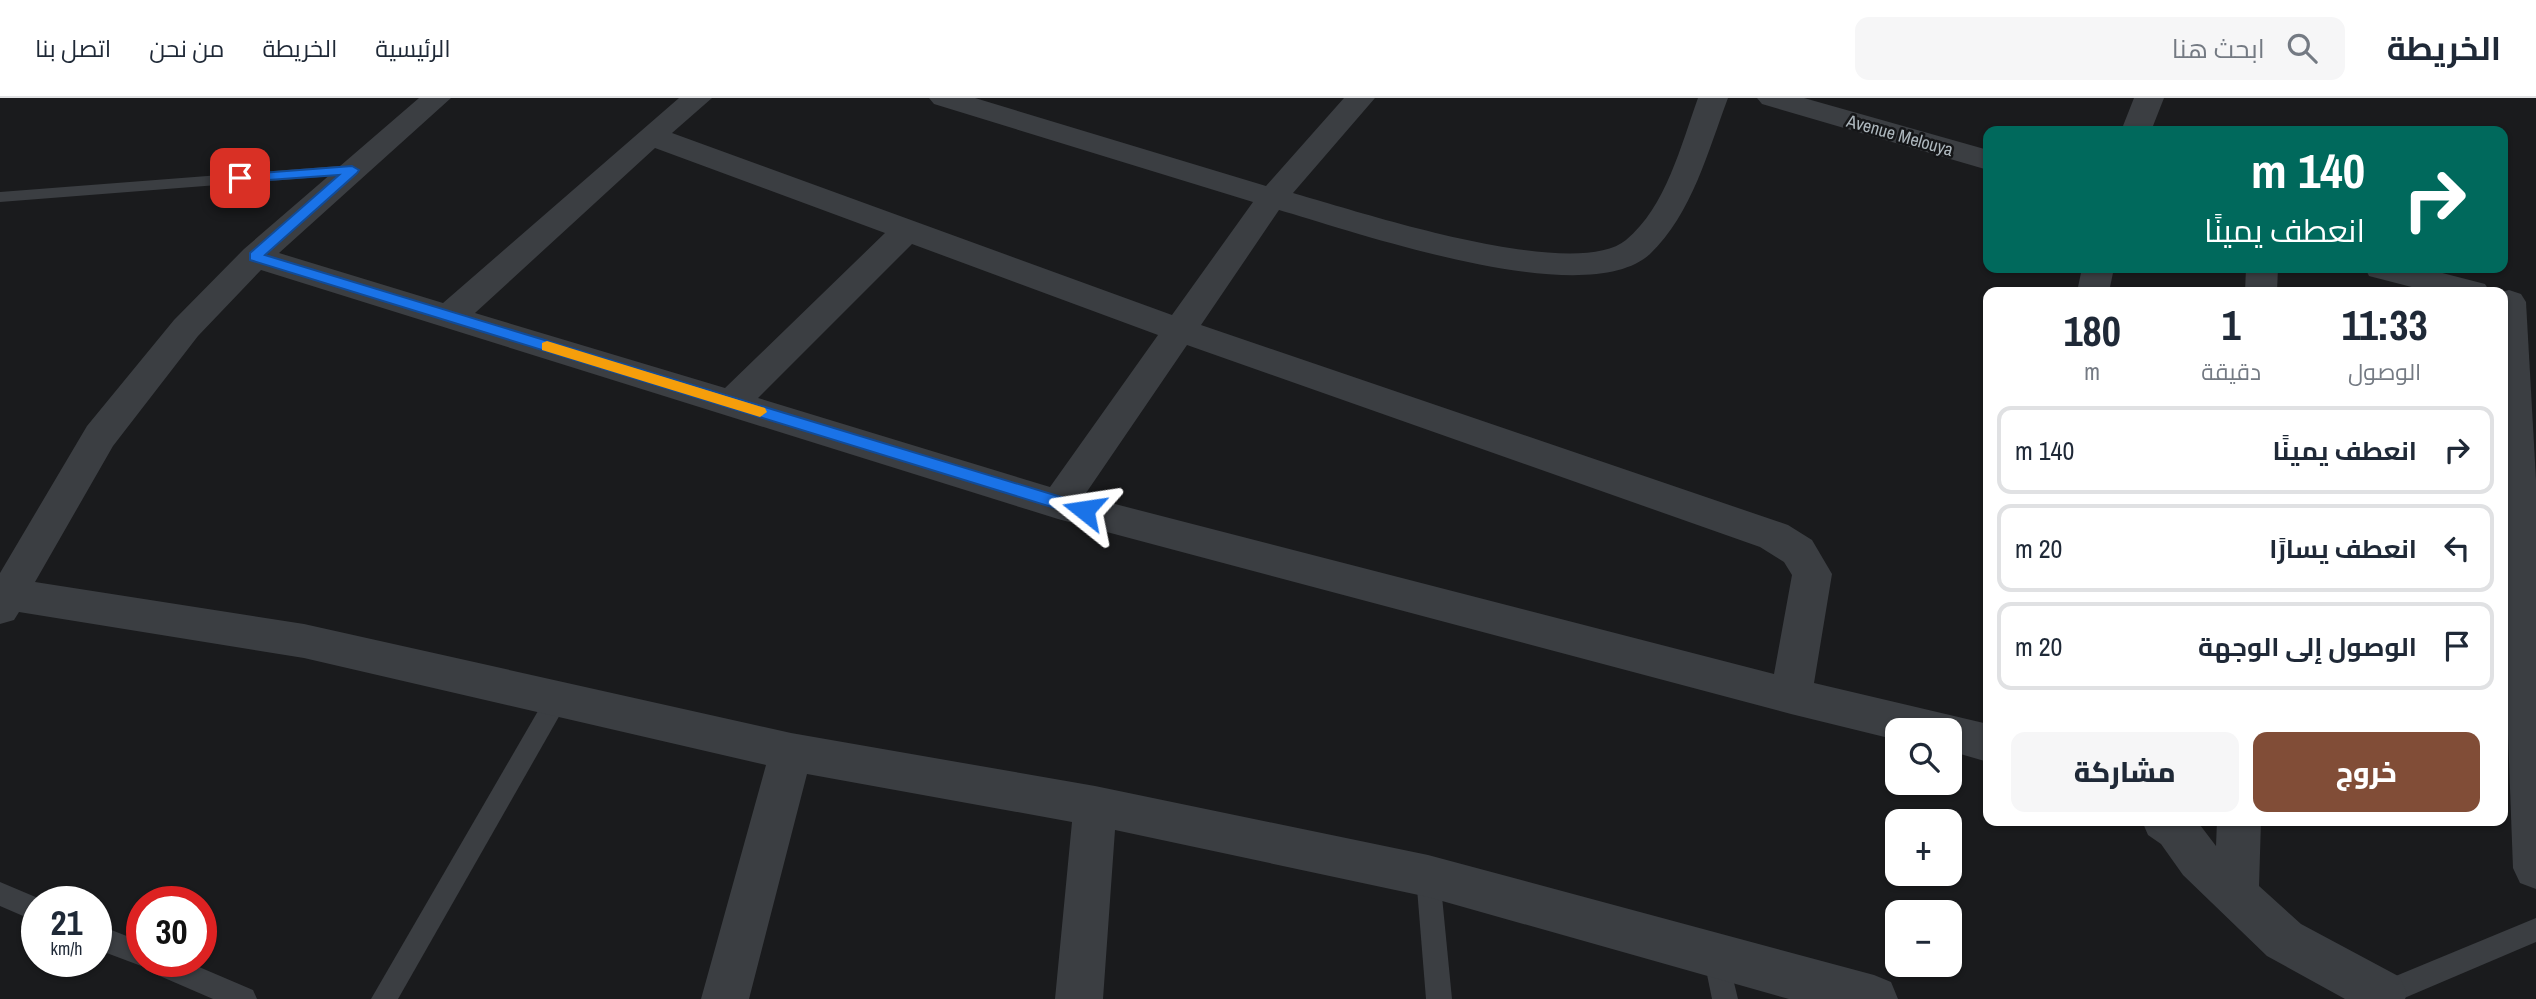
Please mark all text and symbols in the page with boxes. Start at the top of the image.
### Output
search box [1855,17,2345,80]
text: الخريطة [2387,26,2501,70]
icon: search [2283,29,2321,67]
text: ابحث هنا [2172,31,2265,66]
text: اتصل بنا [35,32,111,64]
text: من نحن [149,32,224,64]
text: الخريطة [262,32,337,64]
text: الرئيسية [375,32,451,64]
street label: Avenue Melouya [1843,108,1956,162]
text: 140 m [2251,137,2365,203]
pin [210,148,270,208]
icon: right [2389,154,2480,245]
icon: arrive [221,159,259,197]
text: انعطف يمينًا [2204,209,2365,252]
text: 1 [2222,297,2241,353]
text: 11:33 [2341,297,2428,353]
text: 180 [2063,303,2121,359]
text: m [2084,356,2100,387]
text: دقيقة [2201,356,2261,387]
text: الوصول [2348,356,2421,387]
icon: right [2438,431,2476,469]
text: 140 m [2015,433,2074,468]
text: انعطف يمينًا [2272,433,2417,468]
position arrow [1047,473,1121,547]
icon: left [2438,529,2476,567]
text: 20 m [2015,531,2062,566]
text: انعطف يسارًا [2269,531,2417,566]
icon: arrive [2438,627,2476,665]
text: 20 m [2015,629,2062,664]
text: الوصول إلى الوجهة [2198,629,2417,664]
map controls [1885,718,1962,977]
button: search [1885,718,1962,795]
button: مشاركة [2011,732,2239,812]
button: خروج [2253,732,2480,812]
button: + [1885,809,1962,886]
speed limit sign: 30 [126,886,217,977]
text: 21 [51,899,82,946]
button: − [1885,900,1962,977]
text: km/h [51,936,83,961]

